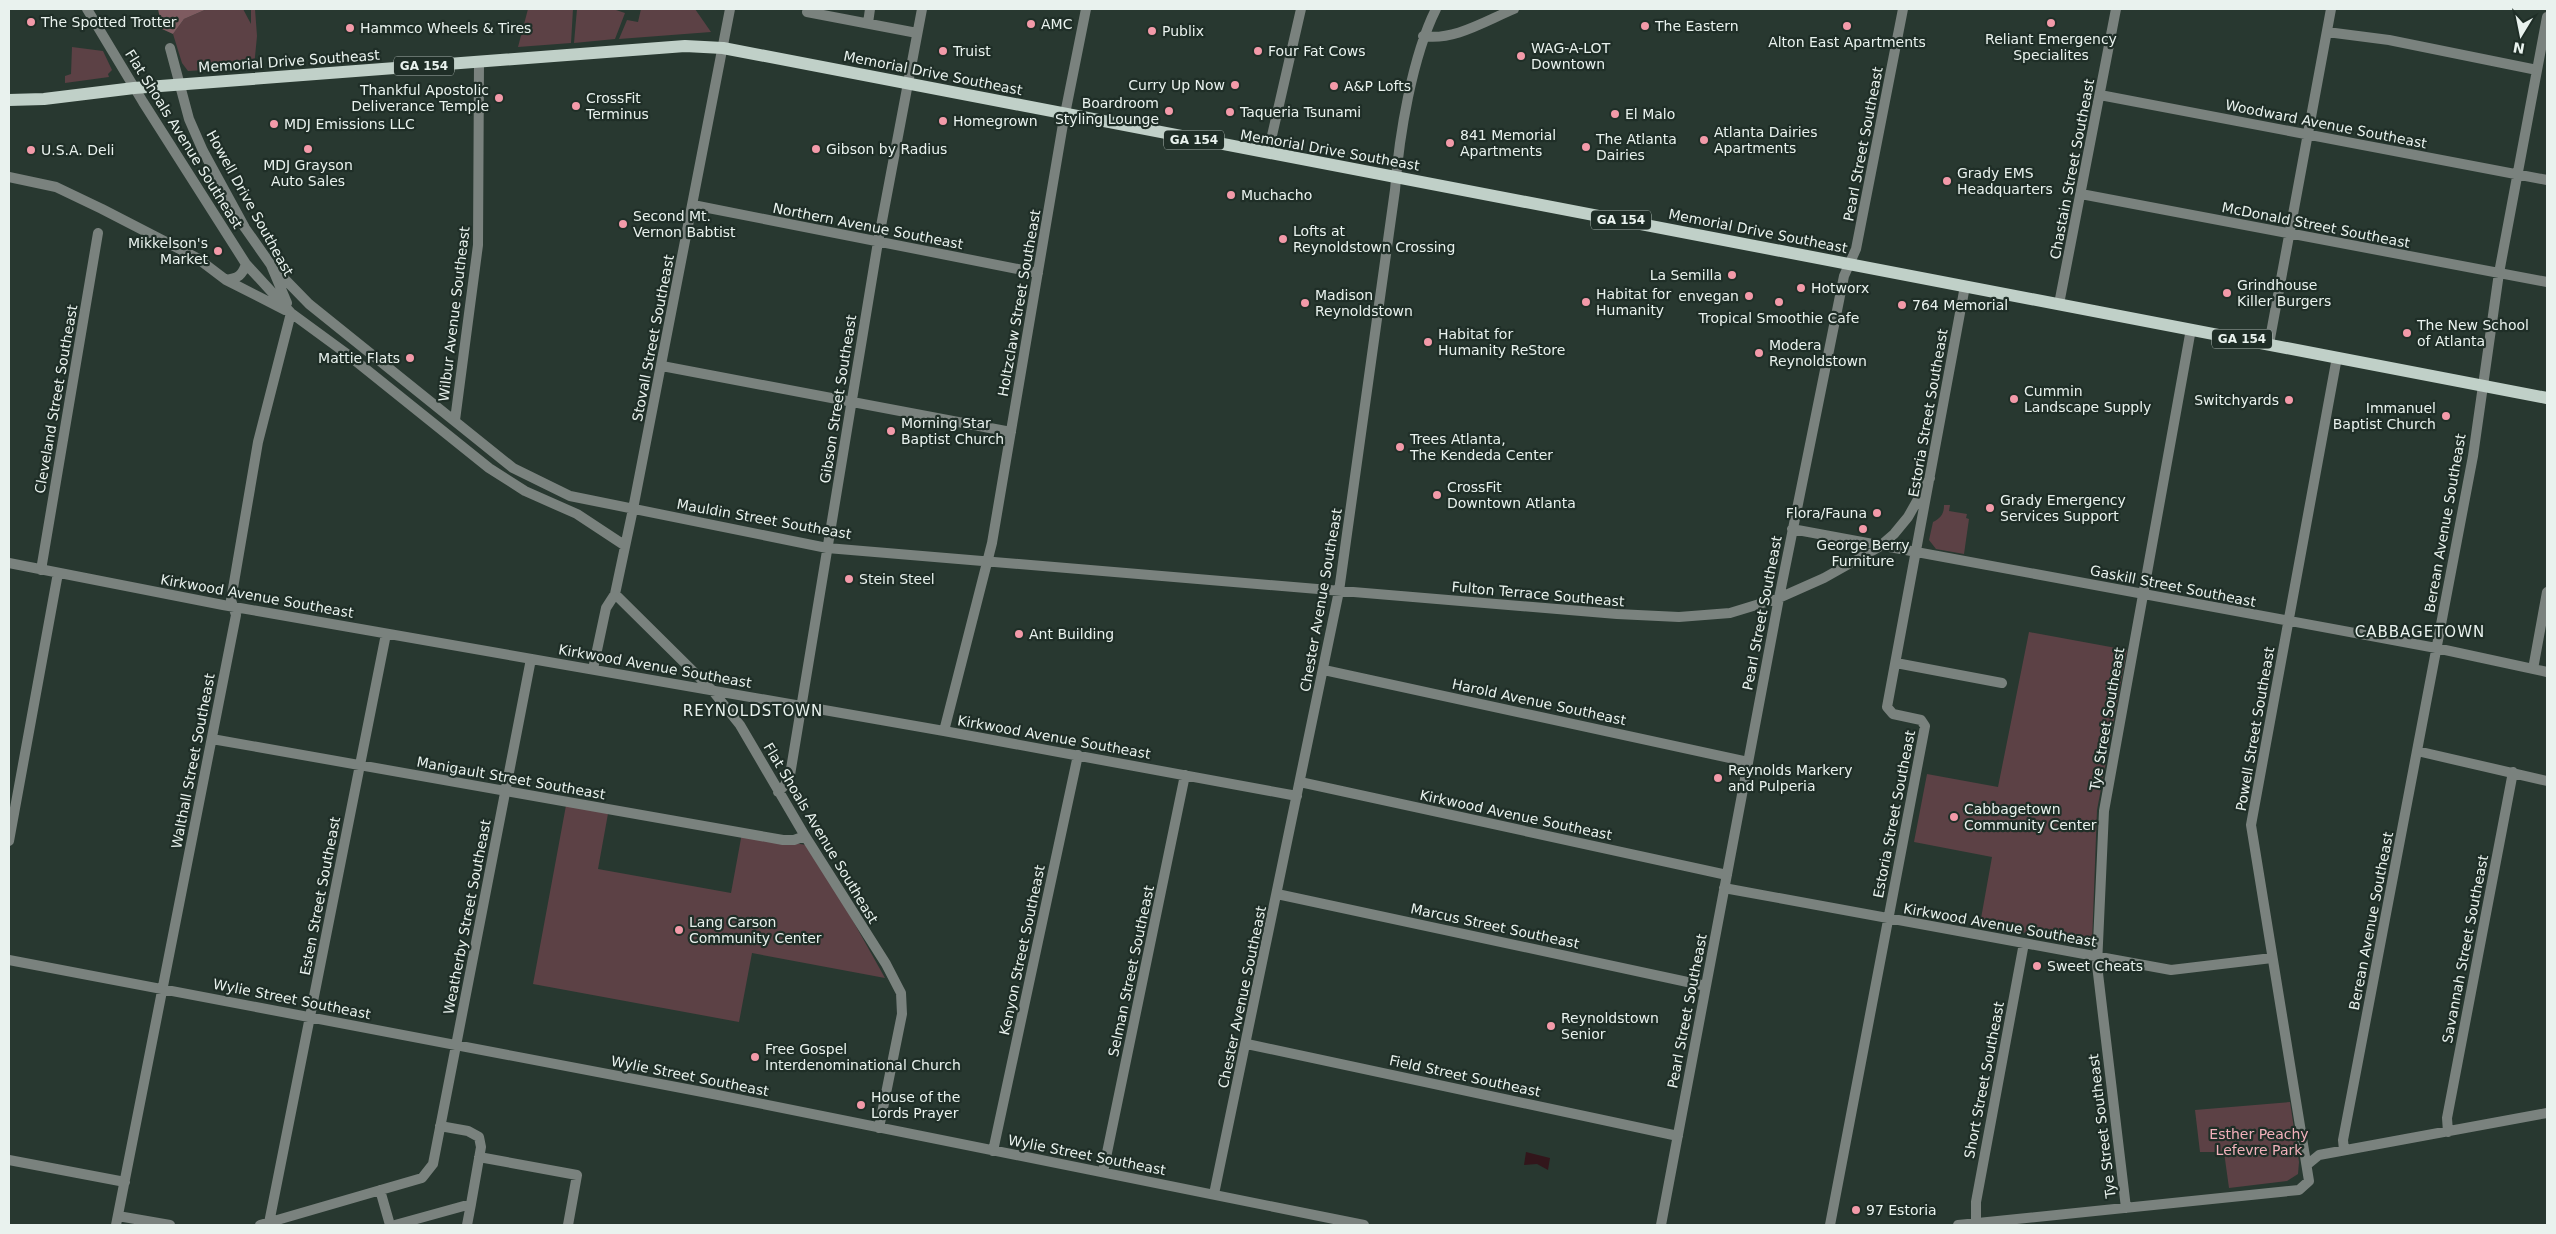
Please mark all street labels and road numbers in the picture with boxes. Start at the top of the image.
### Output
street label: Flat Shoals Avenue Southeast [122,47,246,232]
street label: Memorial Drive Southeast [198,47,381,75]
street label: Memorial Drive Southeast [842,48,1024,98]
road number: GA 154 [394,56,454,76]
street label: Pearl Street Southeast [1840,65,1886,223]
street label: Chastain Street Southeast [2047,77,2097,261]
street label: Woodward Avenue Southeast [2224,97,2429,152]
street label: Memorial Drive Southeast [1239,126,1421,174]
street label: Howell Drive Southeast [203,127,297,279]
road number: GA 154 [1164,130,1224,150]
street label: McDonald Street Southeast [2220,199,2412,251]
street label: Northern Avenue Southeast [771,200,965,252]
street label: Memorial Drive Southeast [1667,206,1849,256]
street label: Holtzclaw Street Southeast [995,208,1043,398]
road number: GA 154 [1591,210,1651,230]
street label: Wilbur Avenue Southeast [435,225,473,403]
street label: Stovall Street Southeast [629,253,677,423]
street label: Cleveland Street Southeast [31,303,81,495]
street label: Gibson Street Southeast [817,313,859,484]
street label: Estoria Street Southeast [1905,327,1951,498]
road number: GA 154 [2212,329,2272,348]
street label: Berean Avenue Southeast [2421,432,2469,614]
street label: Mauldin Street Southeast [675,496,853,542]
street label: Chester Avenue Southeast [1297,507,1345,693]
street label: Pearl Street Southeast [1739,534,1785,692]
street label: Gaskill Street Southeast [2089,562,2258,610]
street label: Kirkwood Avenue Southeast [159,571,355,621]
street label: Fulton Terrace Southeast [1451,578,1626,610]
street label: Kirkwood Avenue Southeast [557,641,753,691]
street label: Powell Street Southeast [2233,645,2277,812]
street label: Tye Street Southeast [2086,646,2128,793]
street label: Walthall Street Southeast [168,671,218,850]
street label: Harold Avenue Southeast [1451,676,1628,728]
street label: Kirkwood Avenue Southeast [956,712,1152,762]
street label: Estoria Street Southeast [1870,728,1918,899]
street label: Flat Shoals Avenue Southeast [761,740,882,927]
street label: Manigault Street Southeast [415,754,607,803]
street label: Kirkwood Avenue Southeast [1418,787,1614,843]
street label: Esten Street Southeast [297,815,343,977]
street label: Weatherby Street Southeast [440,818,494,1016]
street label: Berean Avenue Southeast [2346,830,2396,1012]
street label: Savannah Street Southeast [2439,853,2491,1045]
street label: Kenyon Street Southeast [996,863,1048,1037]
street label: Selman Street Southeast [1105,883,1157,1058]
street label: Marcus Street Southeast [1409,900,1581,952]
street label: Kirkwood Avenue Southeast [1902,900,2098,950]
street label: Chester Avenue Southeast [1215,904,1269,1090]
street label: Pearl Street Southeast [1664,932,1710,1090]
street label: Wylie Street Southeast [212,976,373,1022]
street label: Short Street Southeast [1961,1000,2007,1160]
street label: Field Street Southeast [1388,1052,1543,1100]
street label: Tye Street Southeast [2085,1052,2119,1200]
street label: Wylie Street Southeast [610,1053,771,1099]
street label: Wylie Street Southeast [1007,1132,1168,1178]

